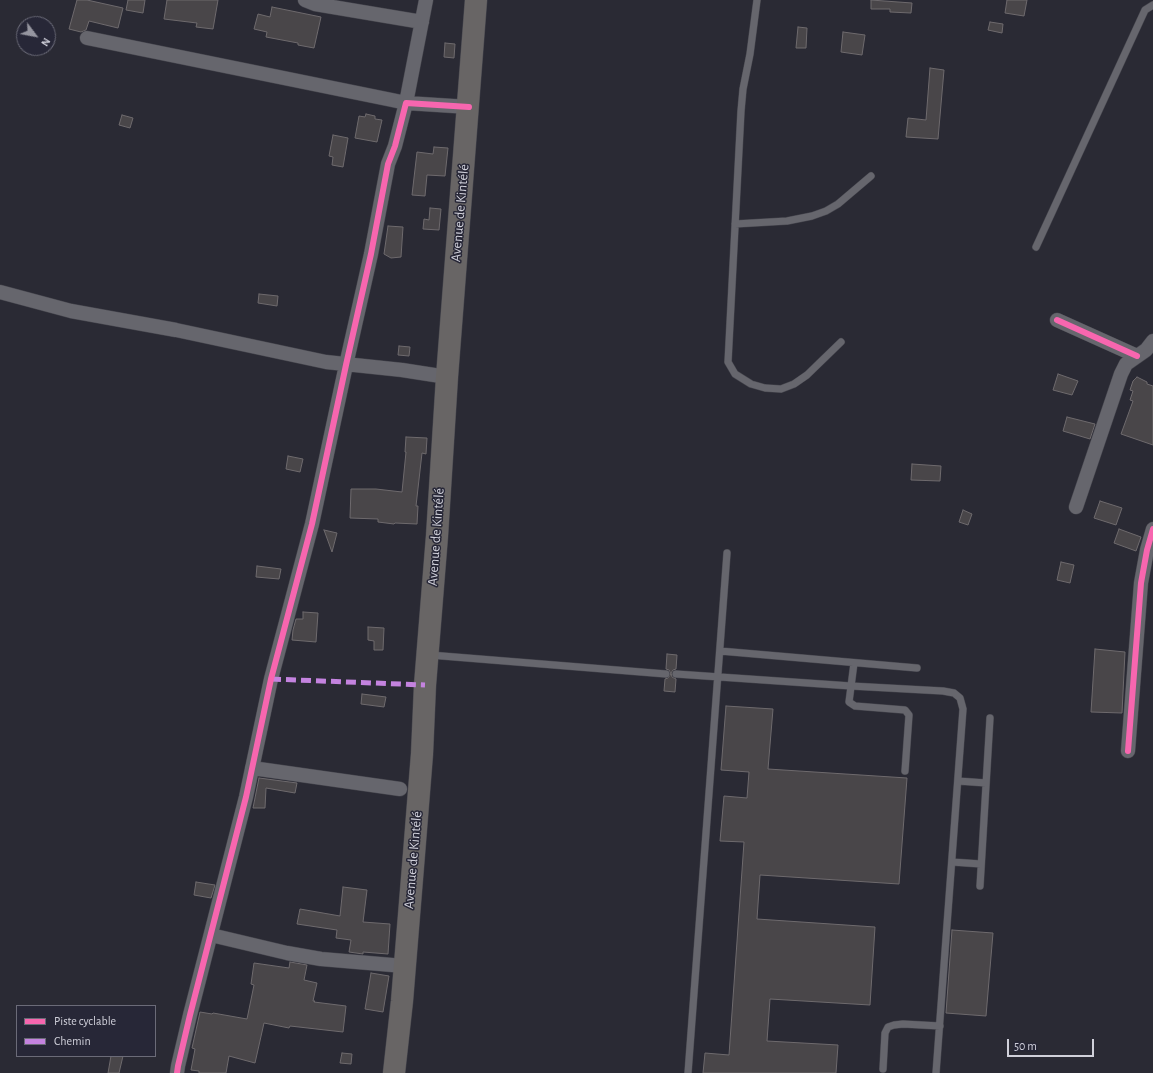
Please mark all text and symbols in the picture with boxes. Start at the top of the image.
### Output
north arrow [16,16,56,56]
text: N [39,36,52,48]
street label: Avenue de Kintélé [447,163,473,263]
street label: Avenue de Kintélé [424,488,448,586]
street label: Avenue de Kintélé [400,810,426,910]
legend [16,1005,156,1057]
text: Piste cyclable [54,1015,116,1027]
scale bar [1009,1031,1096,1057]
text: Chemin [54,1035,91,1047]
text: 50 m [1014,1040,1037,1052]

